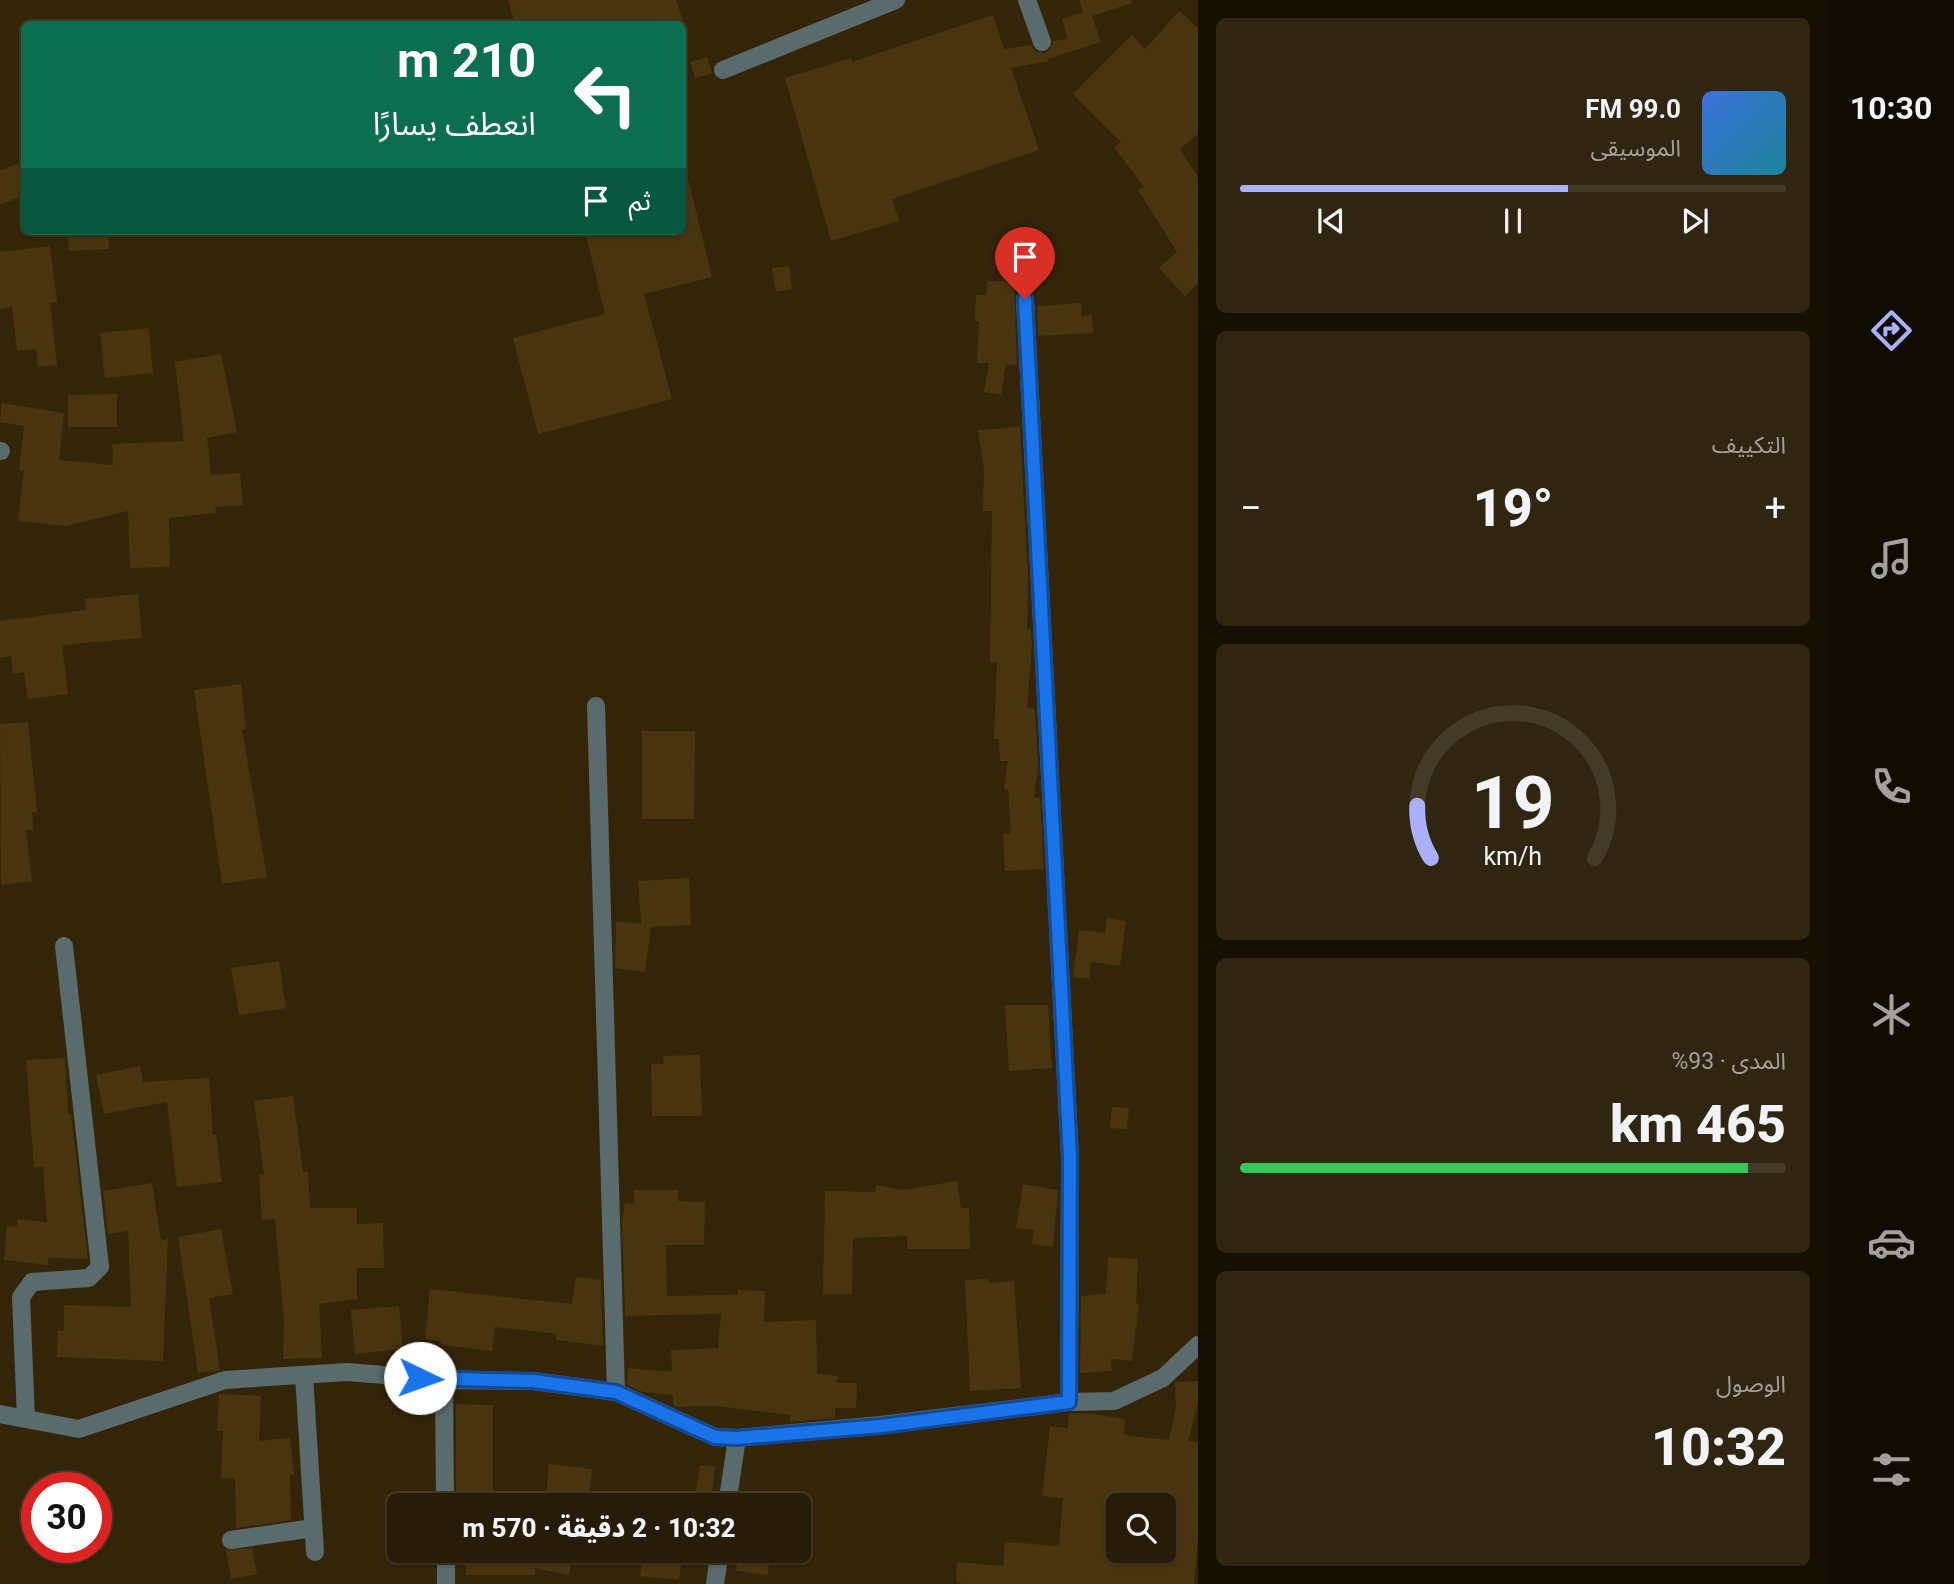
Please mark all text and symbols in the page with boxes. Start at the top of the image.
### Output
text: 210 m [397,32,536,89]
icon: left [560,49,651,140]
text: 10:30 [1850,89,1932,127]
text: 99.0 FM [1585,94,1681,124]
text: انعطف يسارًا [373,105,536,143]
text: الموسيقى [1590,135,1681,162]
icon: arrive [577,182,615,220]
text: ثم [629,186,651,216]
icon: previous [1312,202,1350,240]
icon: pause [1494,202,1532,240]
icon: next [1676,202,1714,240]
pin [995,227,1055,299]
icon: arrive [1006,238,1044,276]
icon: directions [1867,306,1916,355]
text: التكييف [1712,432,1786,459]
text: 19° [1473,478,1553,539]
text: − [1240,486,1262,530]
text: + [1764,486,1786,530]
icon: music [1867,534,1916,583]
text: 19 [1471,760,1555,846]
icon: phone [1867,762,1916,811]
text: km/h [1484,842,1542,871]
icon: climate [1867,990,1916,1039]
text: المدى · 93% [1671,1048,1786,1075]
text: 465 km [1610,1094,1786,1155]
icon: car [1867,1218,1916,1267]
position arrow [383,1341,457,1415]
text: الوصول [1716,1371,1786,1398]
text: 10:32 [1651,1417,1786,1478]
icon: filters [1867,1445,1916,1494]
speed limit sign: 30 [21,1472,112,1563]
map controls [1106,1493,1176,1563]
button: search [1106,1493,1176,1563]
text: 10:32 · 2 دقيقة · 570 m [463,1513,735,1543]

